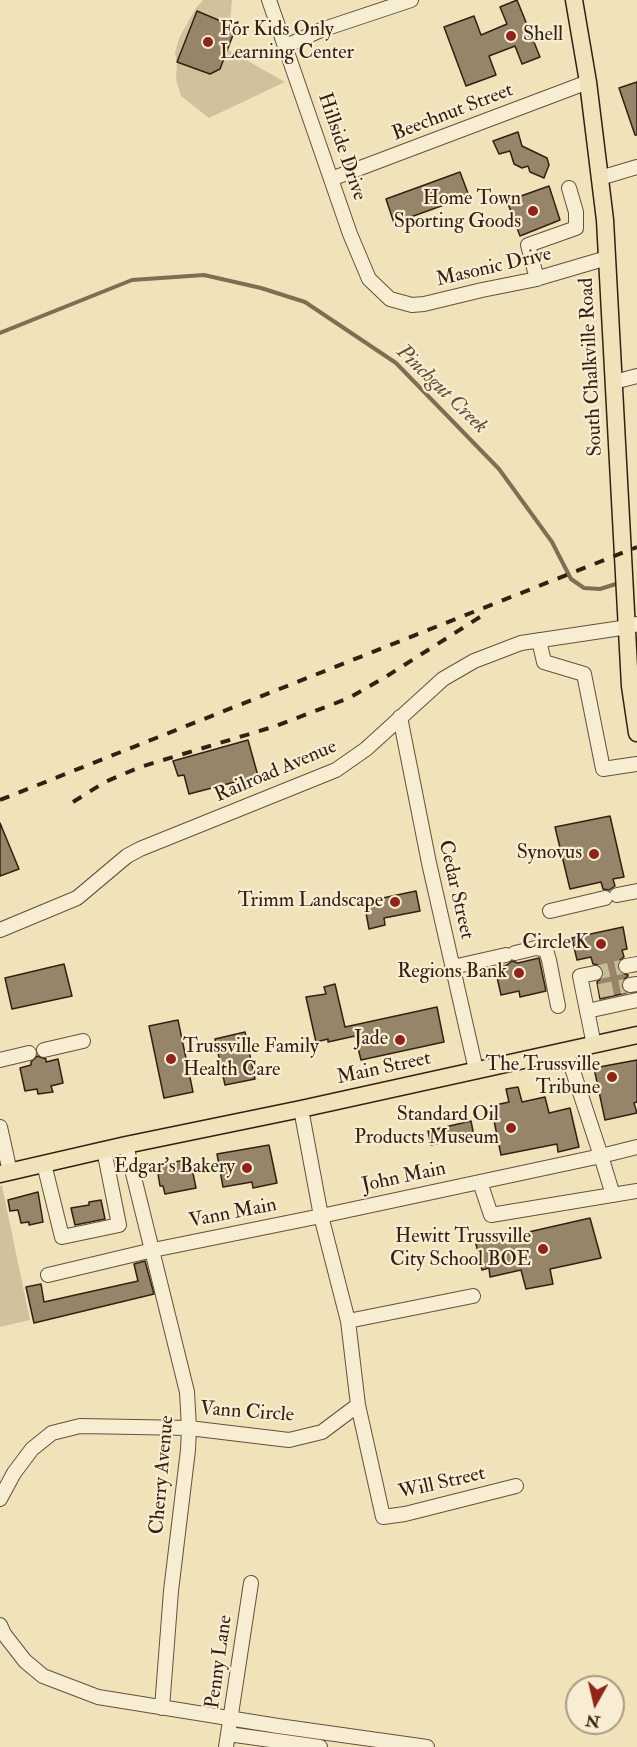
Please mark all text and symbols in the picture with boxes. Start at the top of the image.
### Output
place label: For Kids Only Learning Center [220,19,354,66]
place label: Shell [523,24,563,48]
marker: Shell [504,29,518,43]
marker: For Kids Only Learning Center [201,35,215,49]
street label: Beechnut Street [389,79,517,147]
street label: Hillside Drive [311,90,371,204]
place label: Home Town Sporting Goods [394,188,521,235]
marker: Home Town Sporting Goods [526,204,540,218]
street label: Masonic Drive [434,243,554,293]
street label: South Chalkville Road [575,277,609,457]
water label: Pinchgut Creek [390,340,492,440]
street label: Railroad Avenue [211,736,341,808]
street label: Cedar Street [432,838,478,942]
place label: Synovus [517,842,582,866]
marker: Synovus [587,847,601,861]
place label: Trimm Landscape [238,890,383,914]
marker: Trimm Landscape [388,895,402,909]
place label: Circle K [522,932,589,956]
marker: Circle K [594,937,608,951]
place label: Regions Bank [397,961,507,985]
marker: Regions Bank [512,966,526,980]
place label: Jade [354,1028,388,1052]
marker: Jade [393,1033,407,1047]
place label: Trussville Family Health Care [183,1036,319,1083]
street label: Main Street [335,1047,433,1091]
marker: Trussville Family Health Care [164,1052,178,1066]
place label: The Trussville Tribune [485,1054,600,1101]
marker: The Trussville Tribune [605,1070,619,1084]
place label: Standard Oil Products Museum [354,1104,499,1151]
marker: Standard Oil Products Museum [504,1121,518,1135]
place label: Edgar's Bakery [114,1156,235,1180]
street label: John Main [360,1157,448,1199]
marker: Edgar's Bakery [240,1161,254,1175]
street label: Vann Main [187,1194,279,1234]
place label: Hewitt Trussville City School BOE [390,1226,531,1273]
marker: Hewitt Trussville City School BOE [536,1242,550,1256]
street label: Vann Circle [199,1398,295,1428]
street label: Cherry Avenue [146,1415,180,1535]
street label: Will Street [396,1462,488,1506]
street label: Penny Lane [202,1614,238,1710]
north arrow [565,1675,625,1735]
text: N [584,1710,601,1732]

